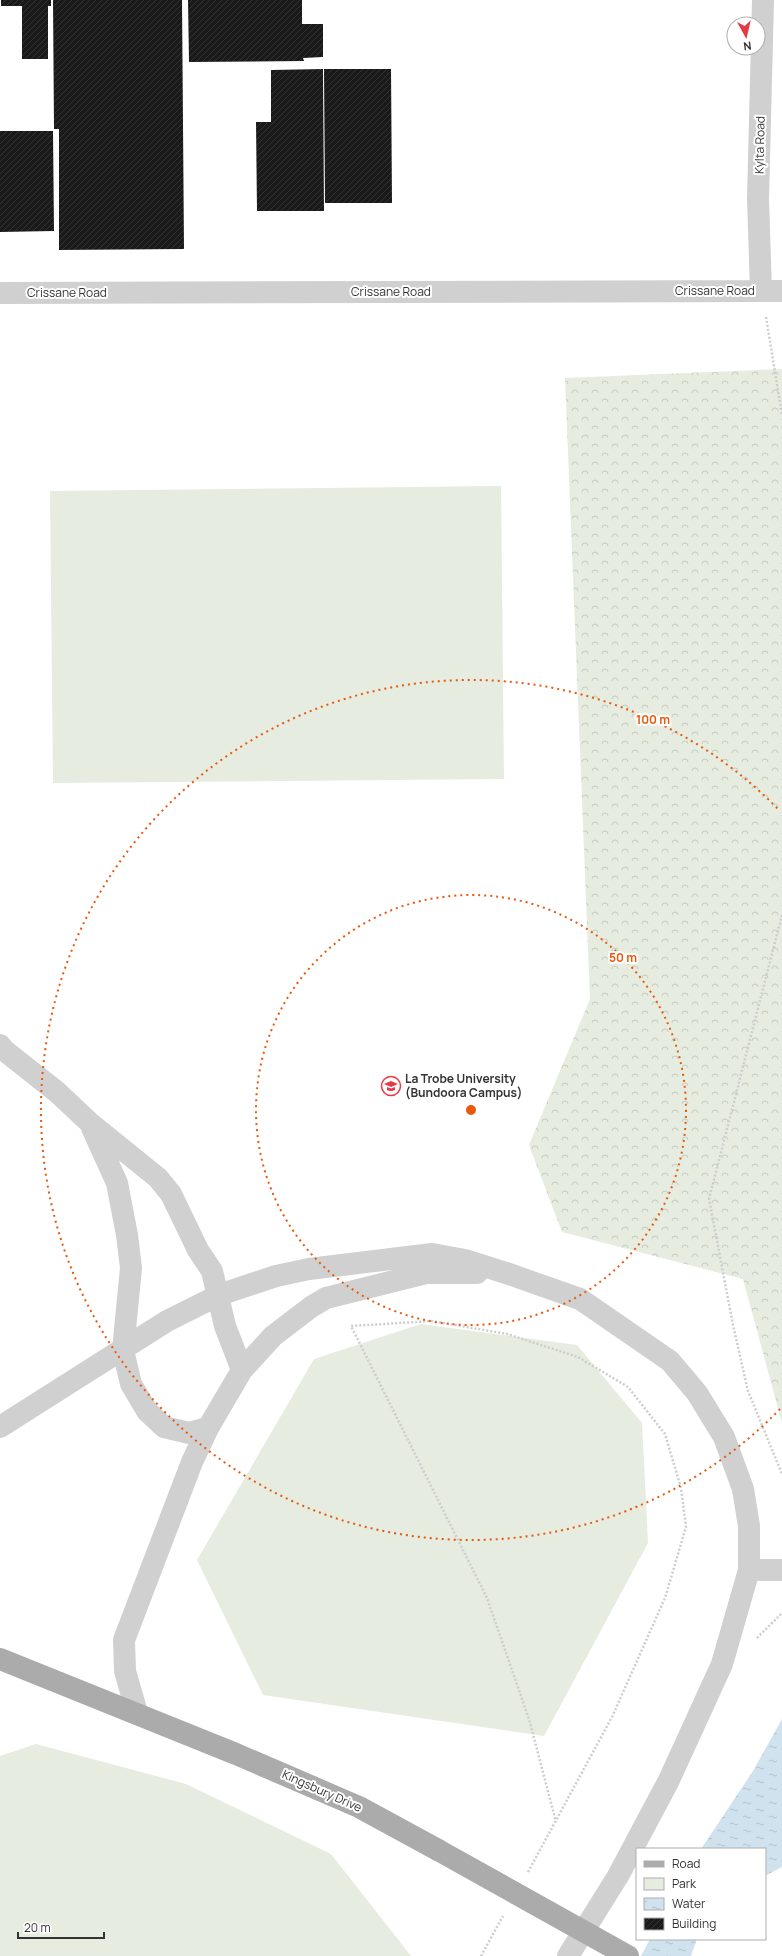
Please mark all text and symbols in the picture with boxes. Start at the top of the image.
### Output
north arrow [726,16,766,56]
text: N [742,38,752,54]
street label: Kylta Road [750,116,769,174]
street label: Crissane Road [675,282,755,299]
street label: Crissane Road [351,283,431,300]
street label: Crissane Road [27,284,107,301]
text: 100 m [636,711,670,728]
text: 50 m [609,949,637,966]
place label: La Trobe University (Bundoora Campus) [405,1070,522,1101]
school or university icon: La Trobe University (Bundoora Campus) [380,1075,402,1097]
centre of rings [464,1103,478,1117]
street label: Kingsbury Drive [280,1765,365,1816]
legend [636,1848,766,1940]
text: Road [672,1855,700,1872]
text: Park [672,1875,697,1892]
text: Water [672,1895,706,1912]
scale bar [18,1914,104,1940]
text: Building [672,1915,716,1932]
text: 20 m [24,1919,51,1936]

